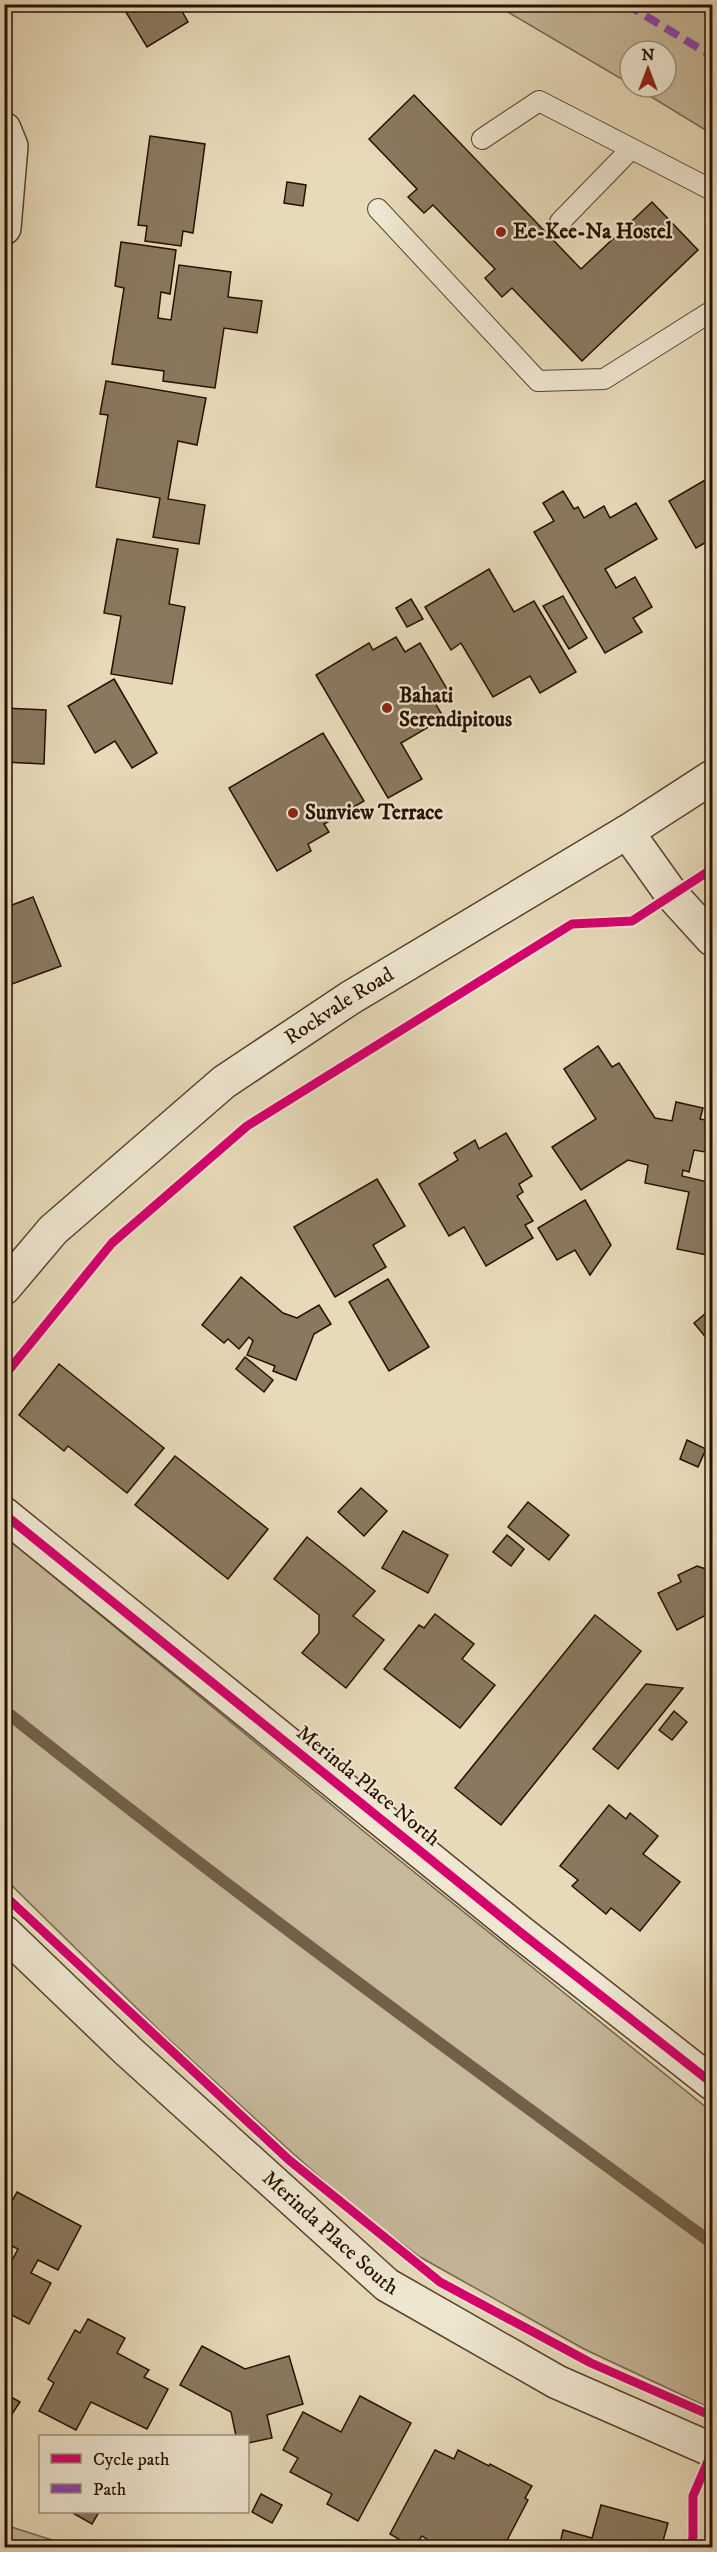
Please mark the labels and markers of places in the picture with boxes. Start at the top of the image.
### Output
place label: Ee-Kee-Na Hostel [513,219,673,245]
marker: Ee-Kee-Na Hostel [494,225,508,239]
place label: Bahati Serendipitous [399,683,512,733]
marker: Bahati Serendipitous [380,701,394,715]
place label: Sunview Terrace [305,800,443,826]
marker: Sunview Terrace [286,806,300,820]

